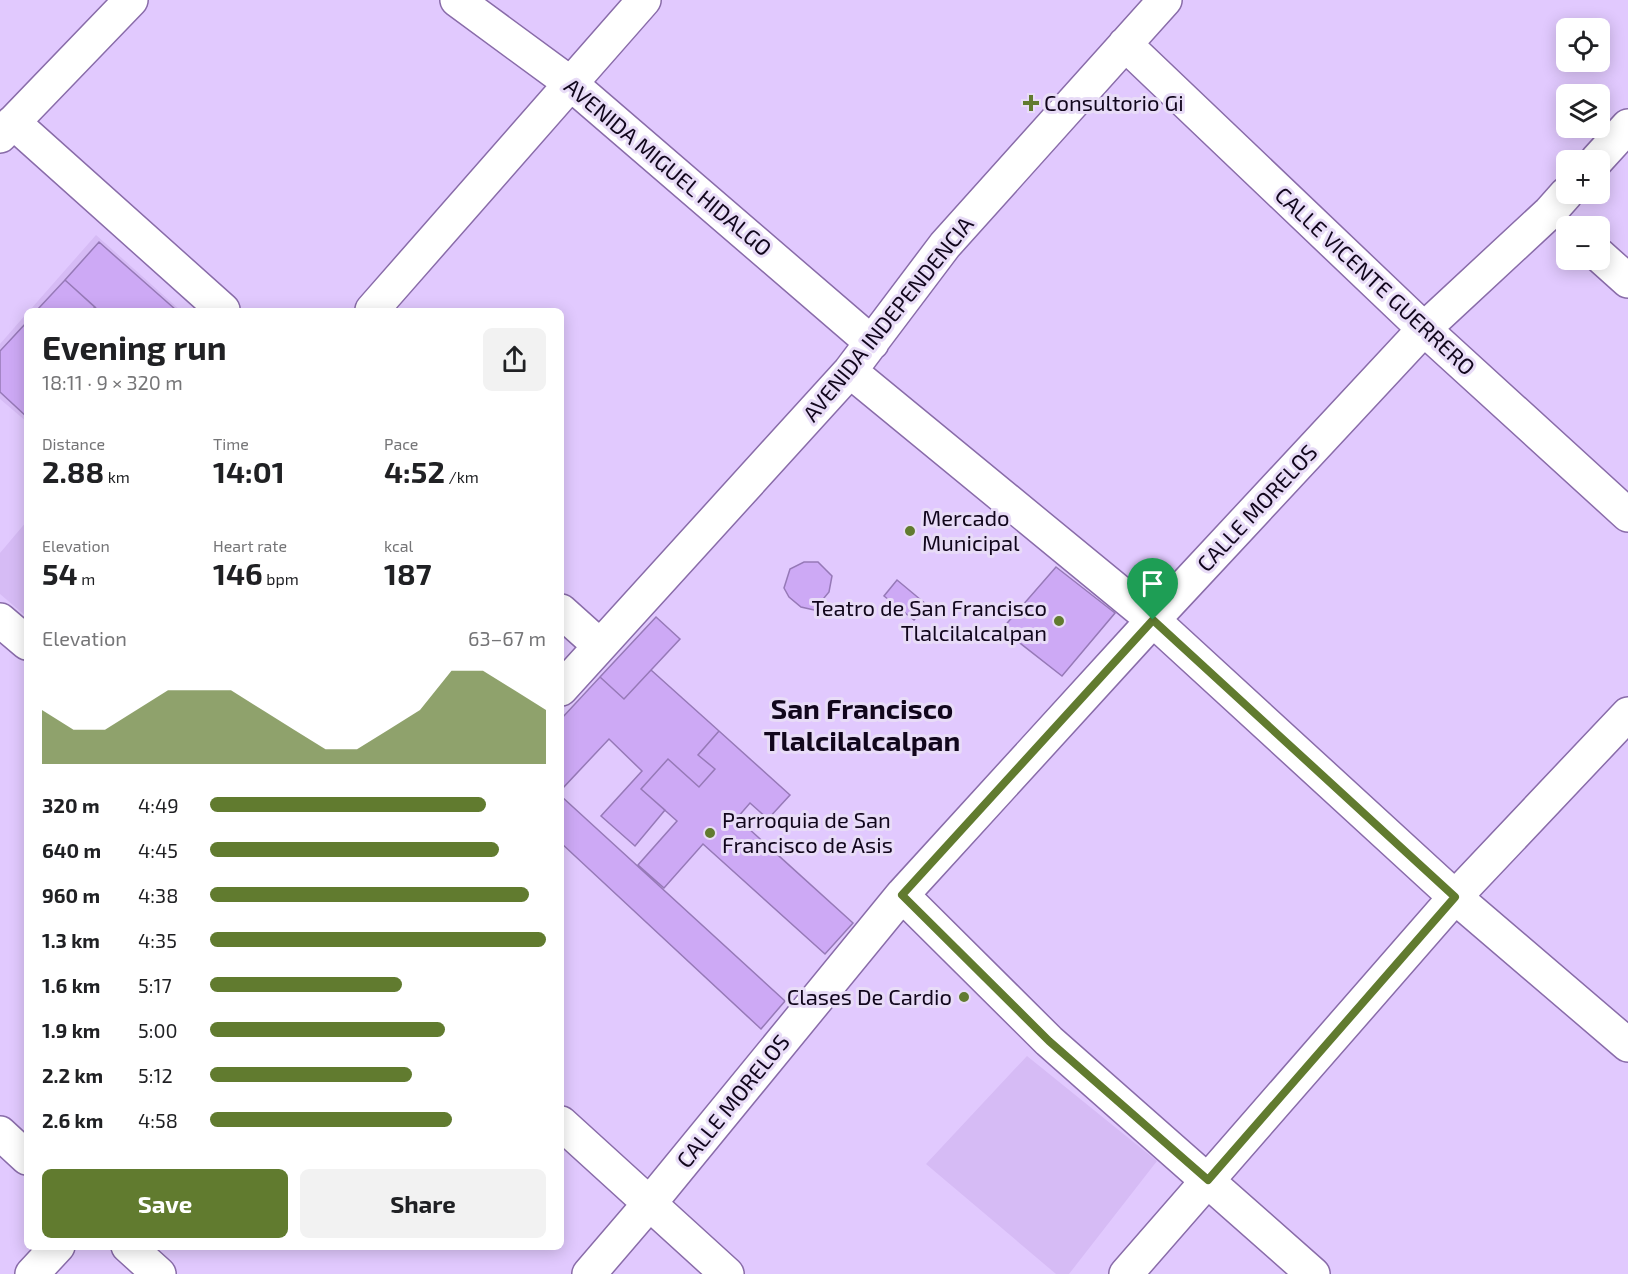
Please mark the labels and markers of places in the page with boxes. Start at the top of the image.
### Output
place label: Consultorio Gi [1044,89,1184,115]
marker: Consultorio Gi [1022,94,1040,112]
place label: Mercado Municipal [922,504,1020,555]
marker: Mercado Municipal [903,524,917,538]
pin [1127,558,1178,620]
place label: Teatro de San Francisco Tlalcilalcalpan [811,594,1047,645]
marker: Teatro de San Francisco Tlalcilalcalpan [1052,614,1066,628]
place label: Parroquia de San Francisco de Asis [722,806,893,857]
marker: Parroquia de San Francisco de Asis [703,826,717,840]
place label: Clases De Cardio [787,983,952,1009]
marker: Clases De Cardio [957,990,971,1004]

